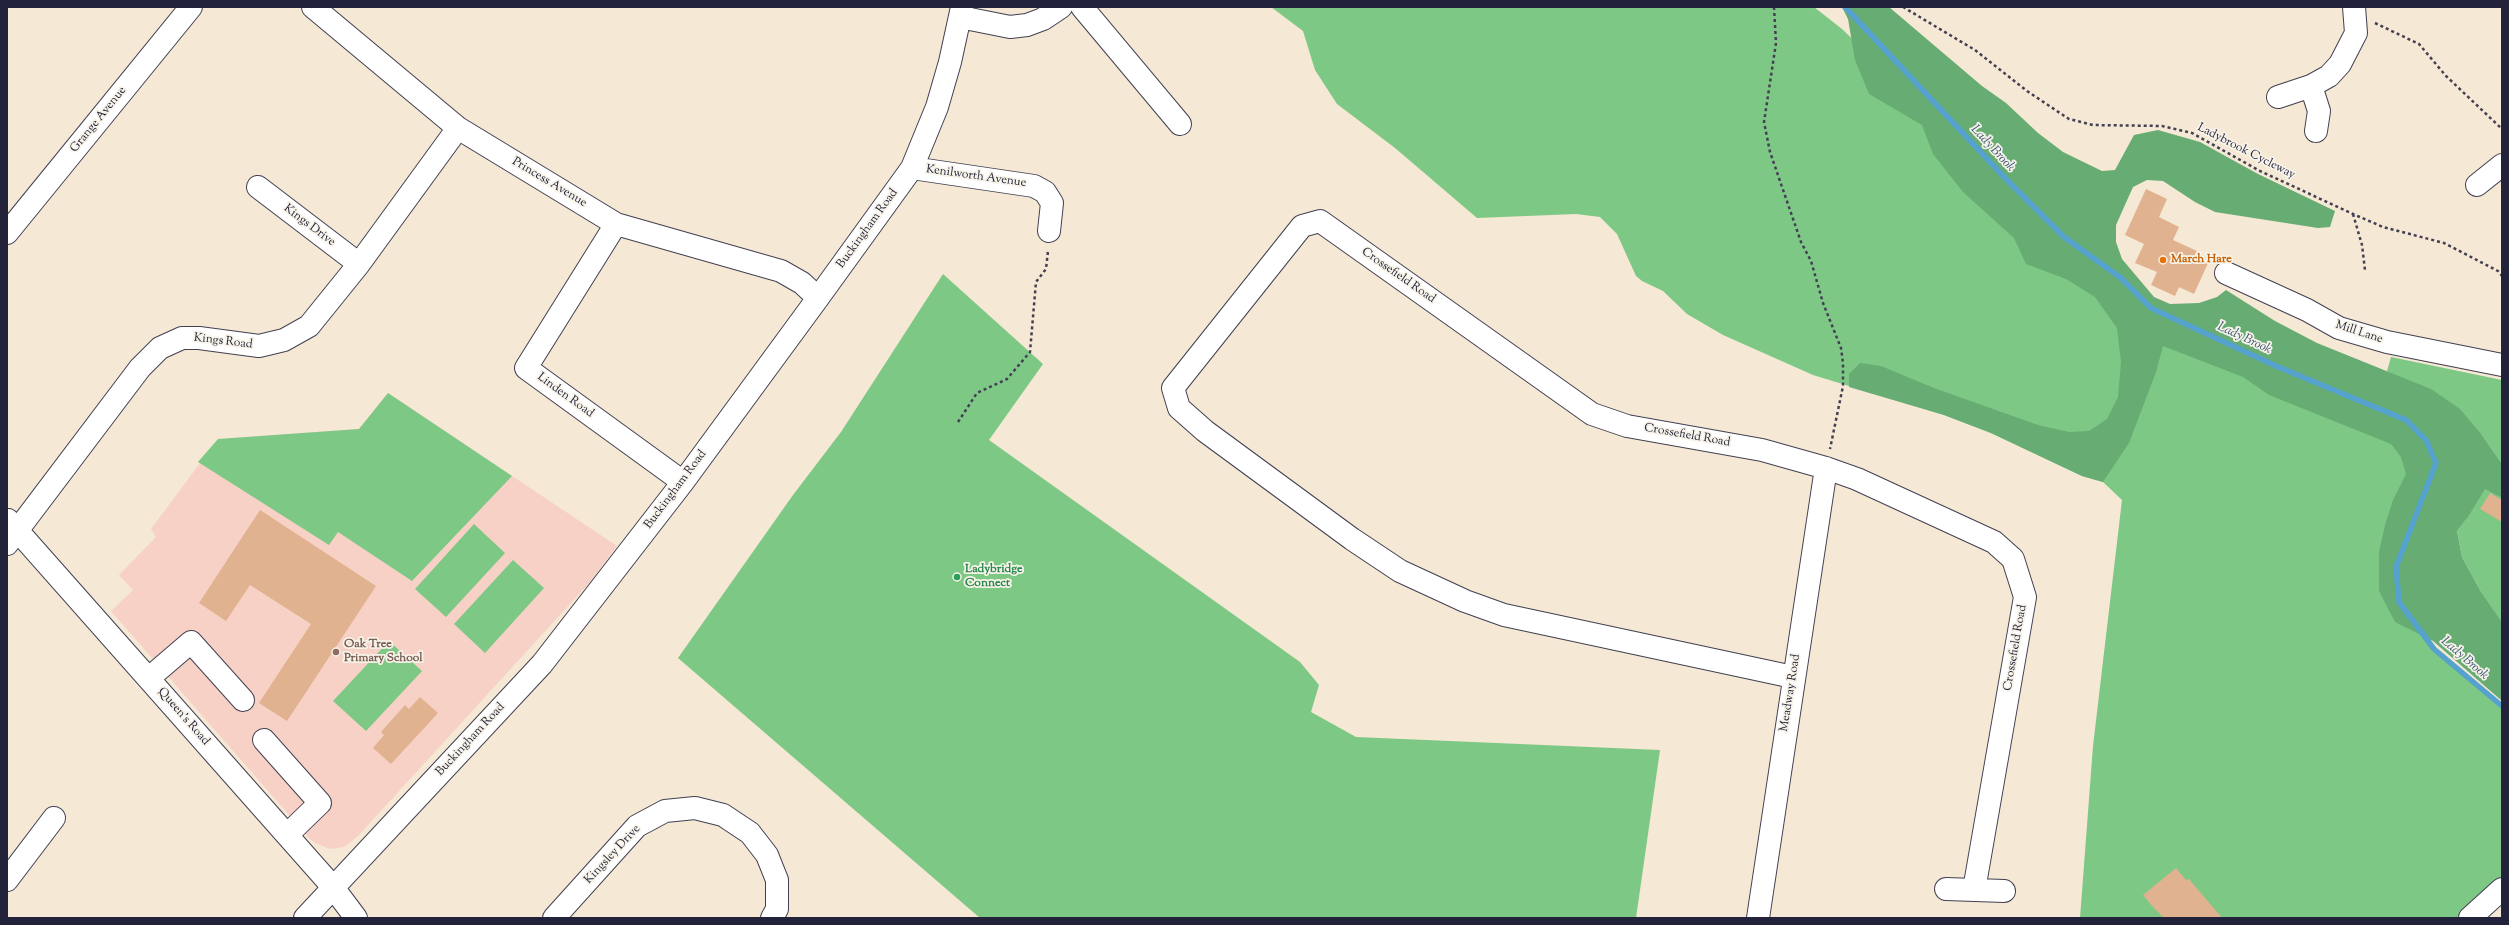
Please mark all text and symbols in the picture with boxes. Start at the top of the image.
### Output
street label: Grange Avenue [68,84,130,156]
street label: Ladybrook Cycleway [2195,121,2297,183]
water label: Lady Brook [1967,123,2017,175]
street label: Princess Avenue [509,155,589,211]
street label: Kenilworth Avenue [925,163,1027,191]
street label: Buckingham Road [834,186,902,272]
street label: Kings Drive [280,202,338,250]
street label: Crossefield Road [1358,245,1438,307]
place label: March Hare [2171,253,2232,267]
marker: March Hare [2158,255,2168,265]
street label: Mill Lane [2333,319,2385,347]
water label: Lady Brook [2214,320,2274,358]
street label: Kings Road [193,331,253,353]
street label: Linden Road [534,371,596,421]
street label: Crossefield Road [1643,421,1731,451]
street label: Buckingham Road [642,448,710,532]
place label: Ladybridge Connect [965,563,1023,591]
marker: Ladybridge Connect [952,572,962,582]
street label: Crossefield Road [2001,604,2031,692]
water label: Lady Brook [2437,634,2491,684]
place label: Oak Tree Primary School [344,638,423,666]
marker: Oak Tree Primary School [331,647,341,657]
street label: Meadway Road [1778,653,1804,733]
street label: Queen's Road [154,685,212,749]
street label: Buckingham Road [433,700,509,780]
street label: Kingsley Drive [582,822,644,888]

